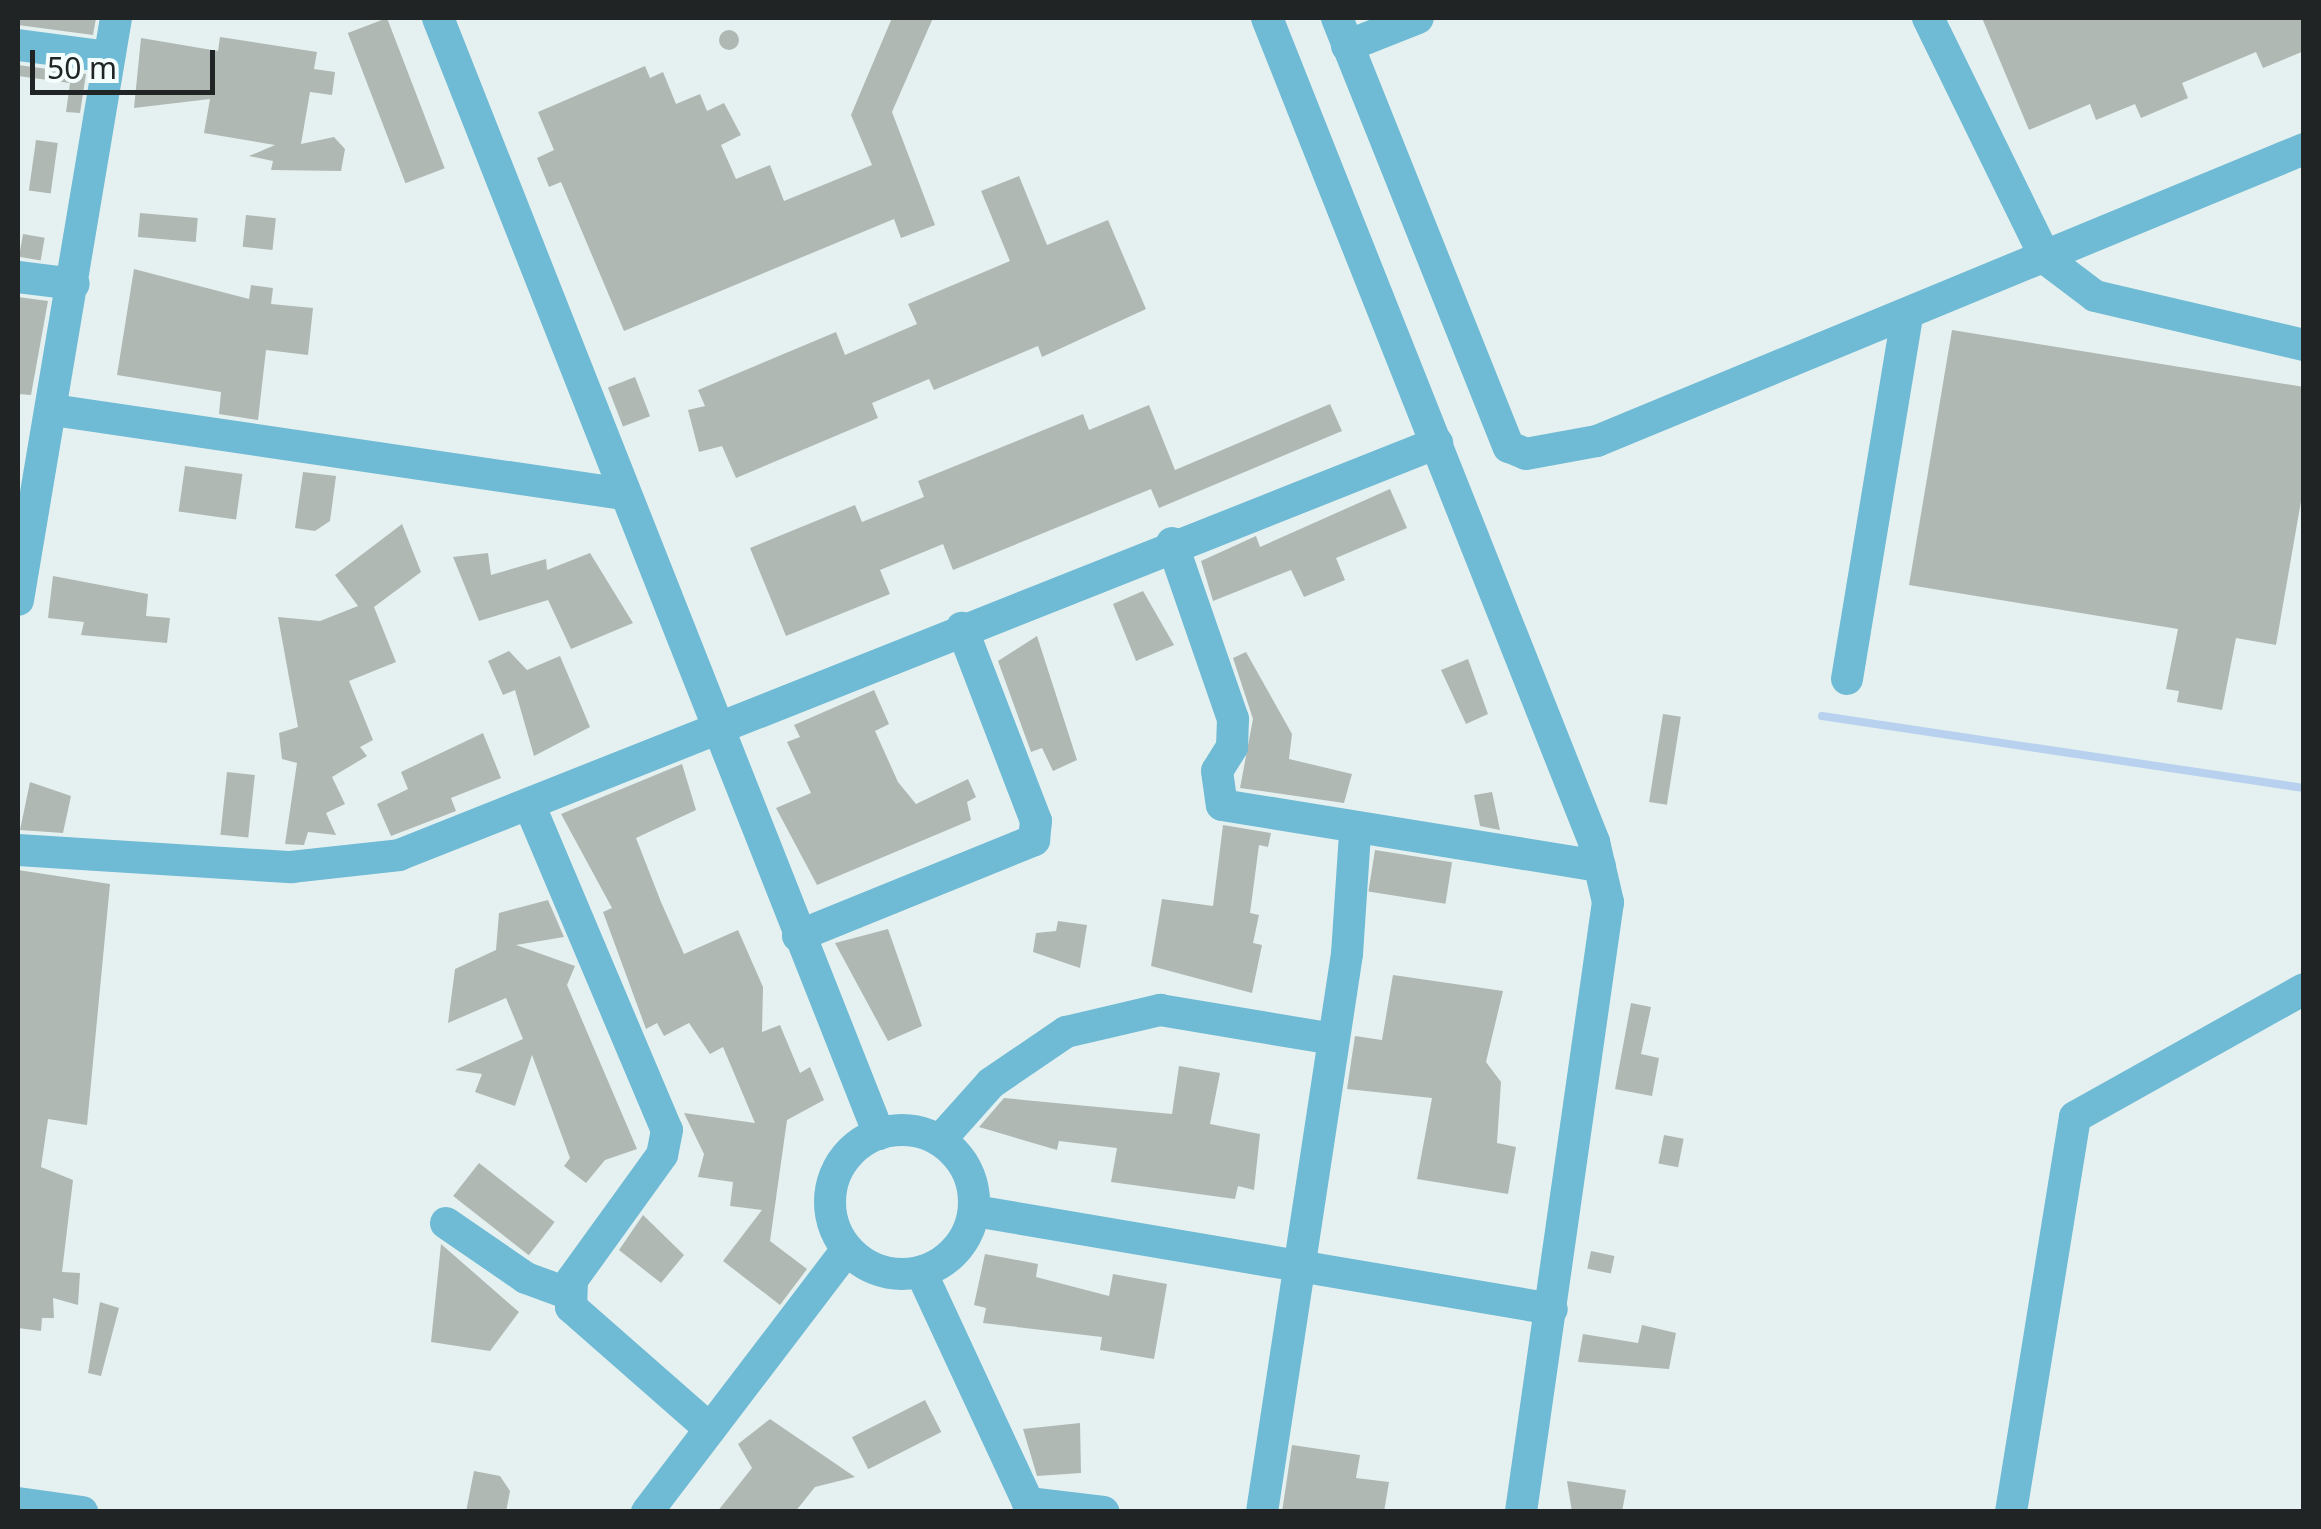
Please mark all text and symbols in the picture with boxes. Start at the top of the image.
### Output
scale bar [35,30,220,92]
text: 50 m [47,47,117,88]

